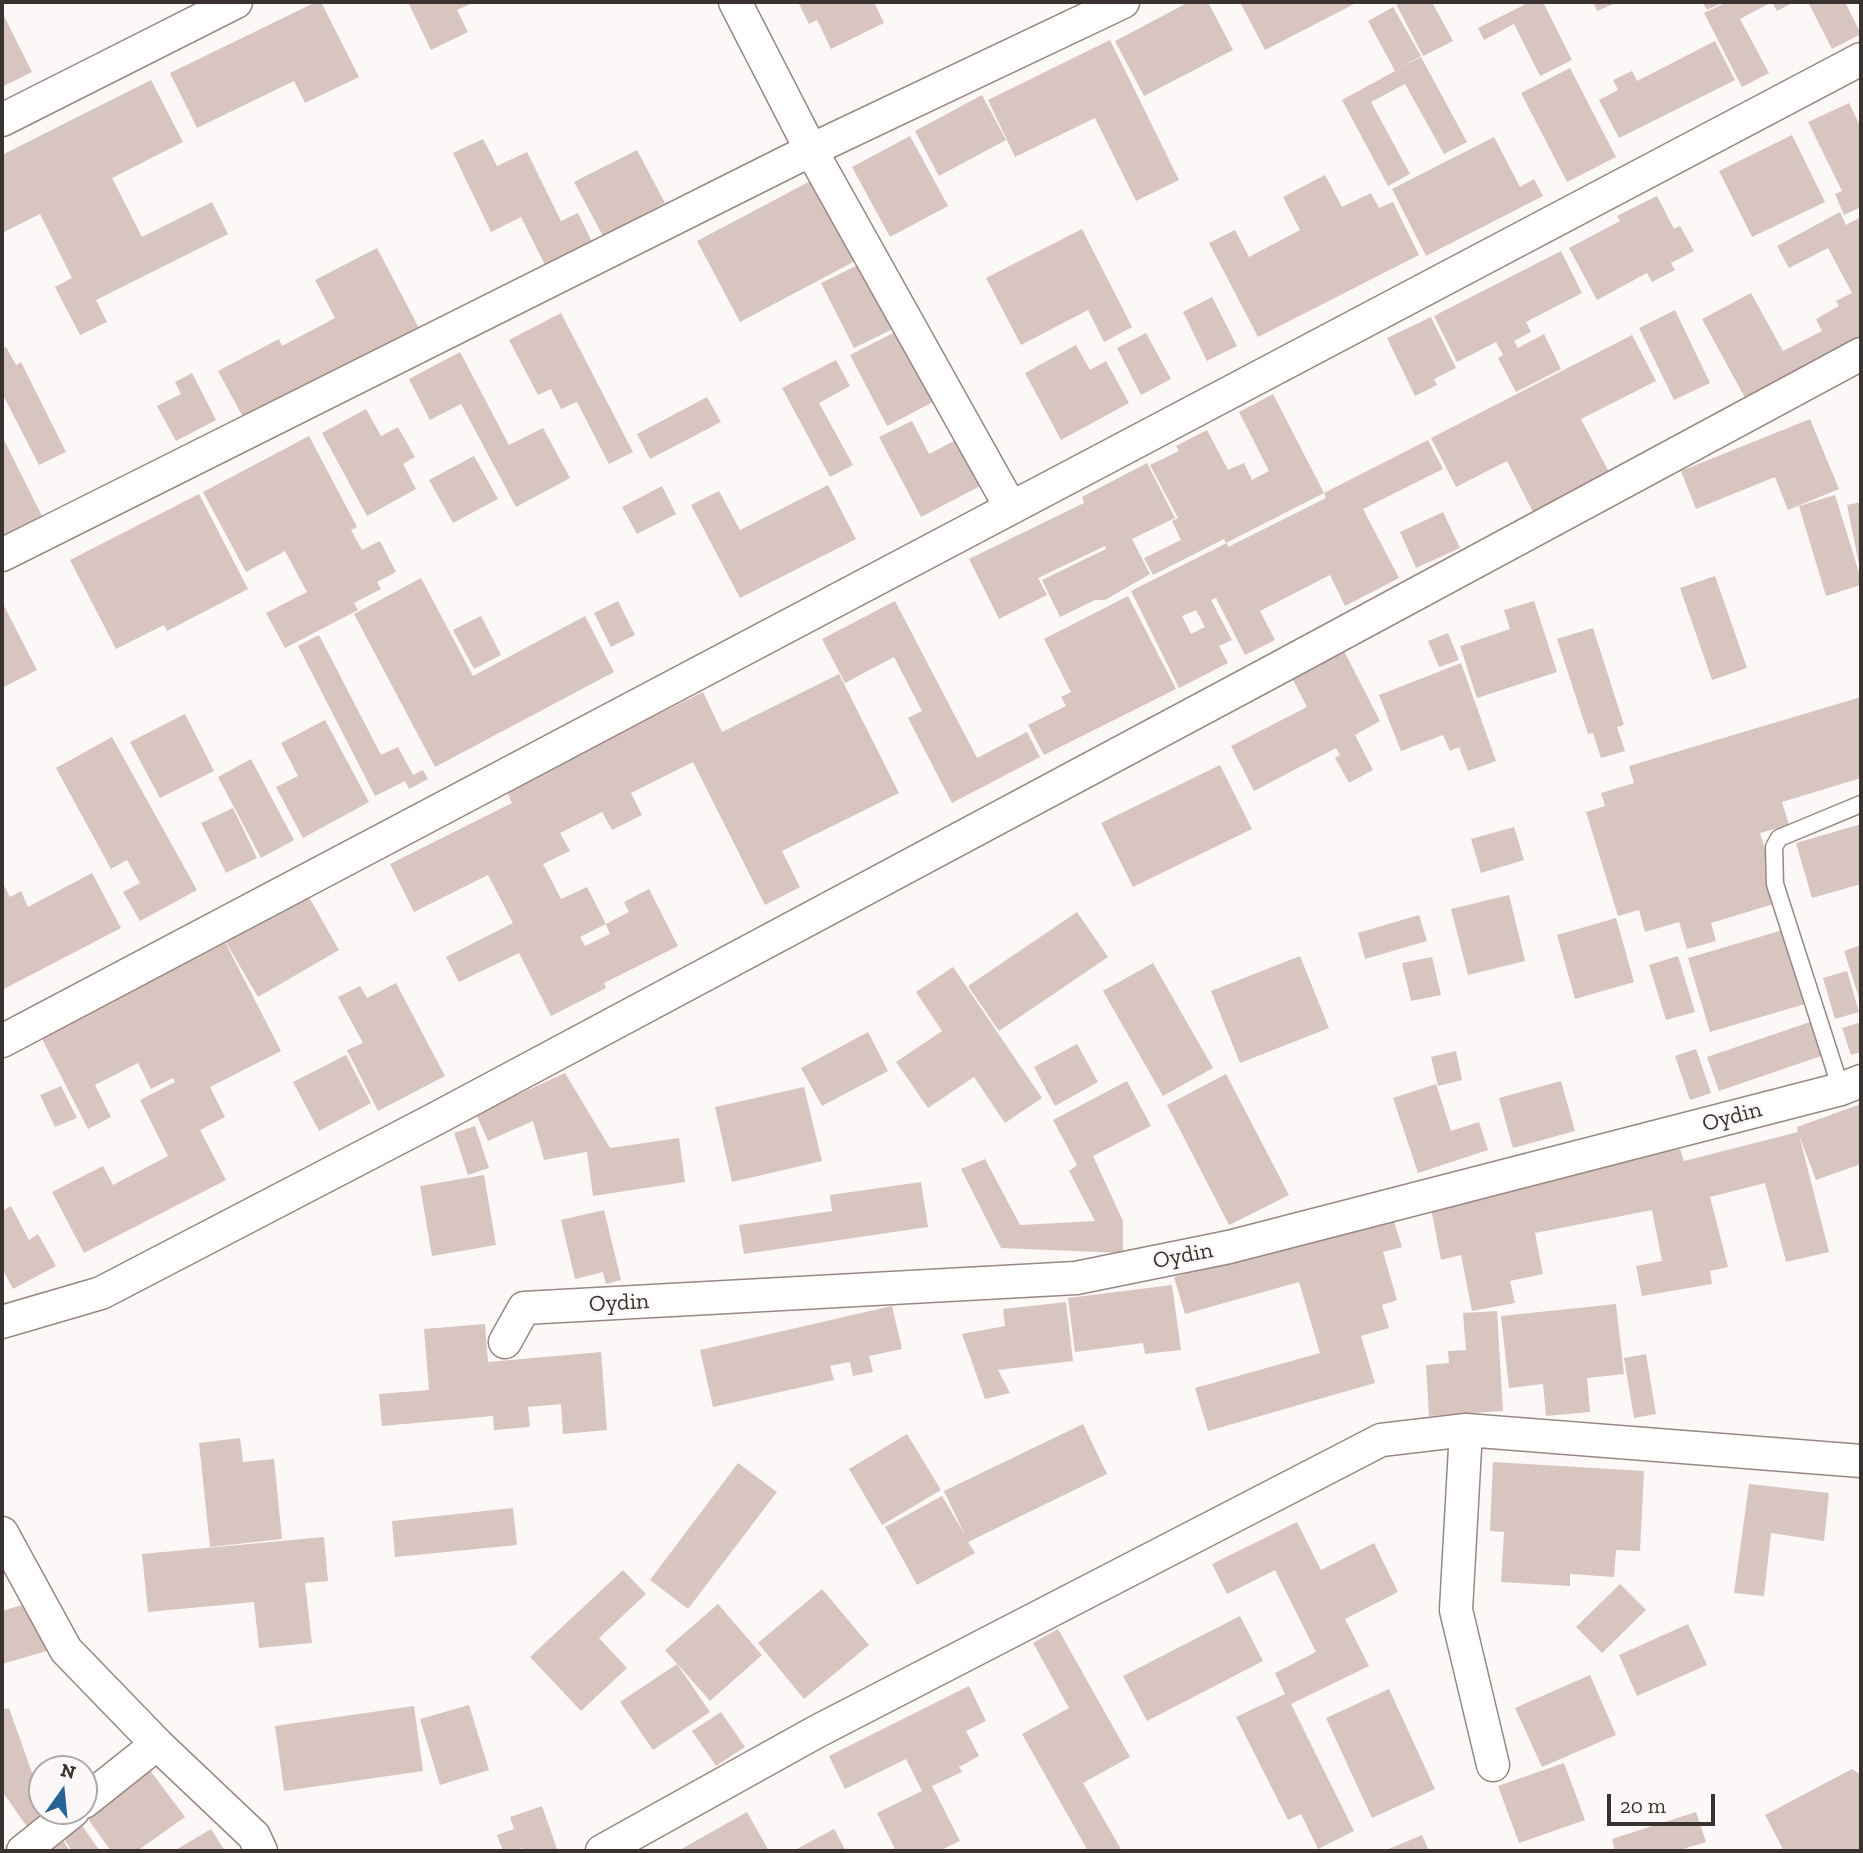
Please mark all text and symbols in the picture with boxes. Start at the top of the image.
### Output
street label: Oydin [1699,1096,1765,1138]
street label: Oydin [1151,1237,1215,1275]
street label: Oydin [588,1288,650,1318]
north arrow [28,1755,98,1825]
text: N [58,1758,78,1784]
scale bar [1611,1780,1720,1824]
text: 20 m [1620,1793,1666,1818]

